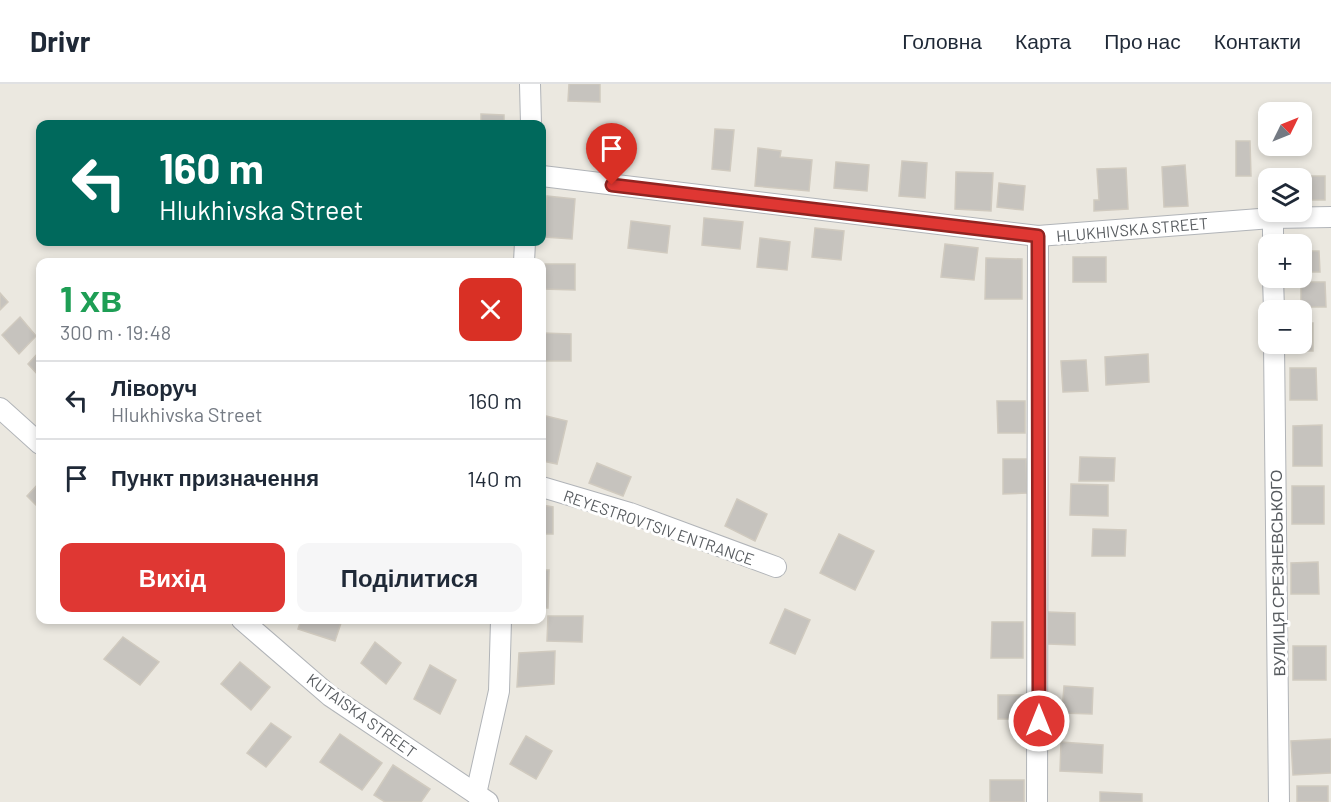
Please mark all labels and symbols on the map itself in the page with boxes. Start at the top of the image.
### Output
north arrow [1258,102,1312,156]
pin [586,123,637,185]
street label: HLUKHIVSKA STREET [1055,213,1209,245]
street label: ВУЛИЦЯ СРЕЗНЕВСЬКОГО [1266,469,1288,677]
street label: REYESTROVTSIV ENTRANCE [561,485,757,569]
street label: KUTAISKA STREET [303,669,421,761]
position arrow [1007,689,1071,753]

